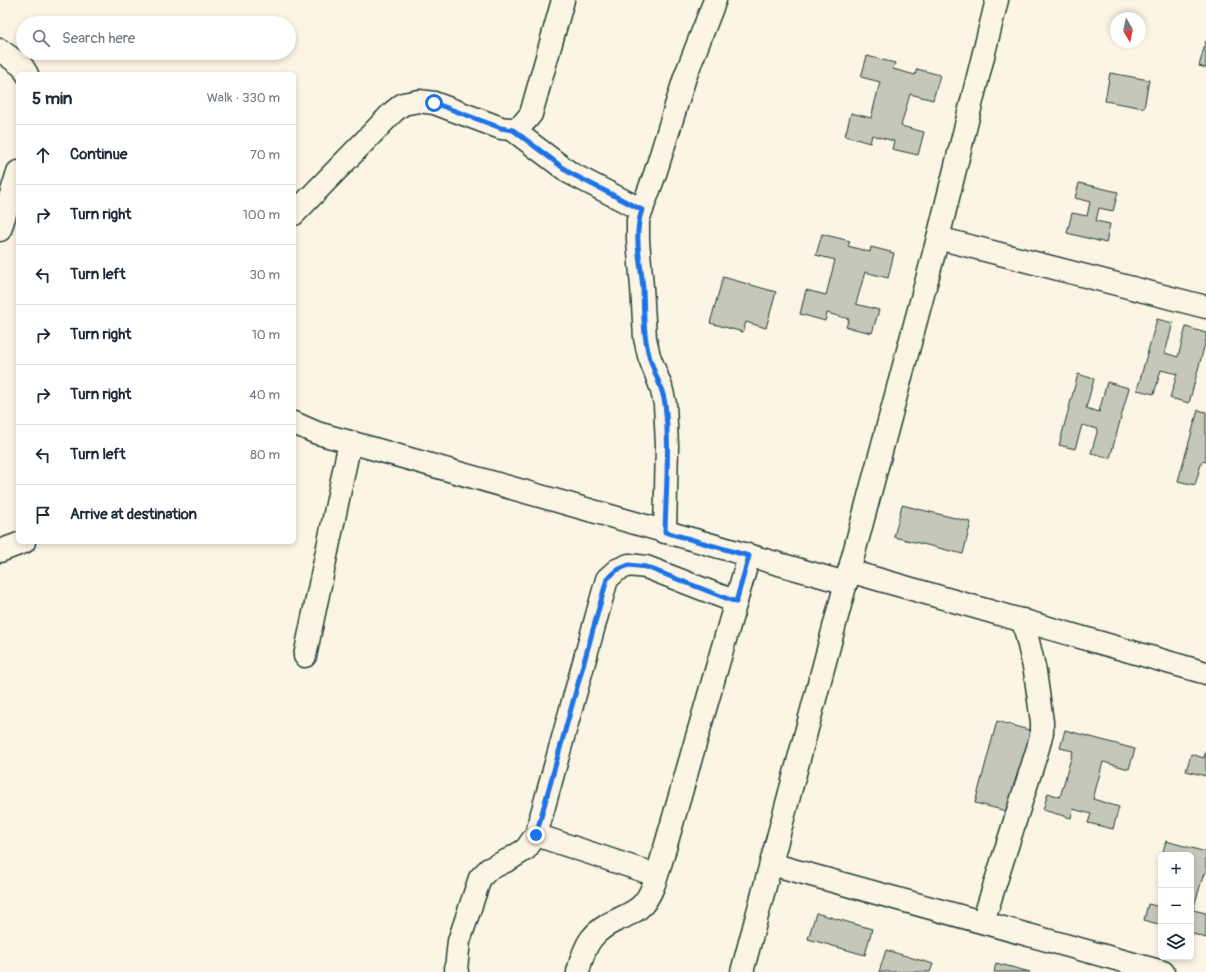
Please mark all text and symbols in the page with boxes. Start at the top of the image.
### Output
north arrow [1110,12,1146,48]
search box [16,16,296,60]
icon: search [30,27,52,49]
text: Search here [62,29,135,48]
text: 5 min [32,88,72,109]
text: Walk · 330 m [207,90,280,106]
route start [425,94,443,112]
icon: ahead [32,144,54,166]
text: Continue [70,145,128,164]
text: 70 m [250,147,280,163]
icon: right [32,204,54,226]
text: Turn right [70,205,131,224]
text: 100 m [243,207,280,223]
icon: left [32,264,54,286]
text: Turn left [70,265,126,284]
text: 30 m [250,267,280,283]
icon: right [32,324,54,346]
text: Turn right [70,325,131,344]
text: 10 m [252,327,280,343]
icon: right [32,384,54,406]
text: Turn right [70,385,131,404]
text: 40 m [249,387,280,403]
icon: left [32,444,54,466]
text: Turn left [70,445,126,464]
text: 80 m [250,447,280,463]
icon: arrive [32,504,54,526]
text: Arrive at destination [70,505,197,524]
route end [527,826,545,844]
map controls [1158,852,1194,960]
button: + [1158,852,1194,888]
button: − [1158,888,1194,924]
button: layers [1158,924,1194,960]

